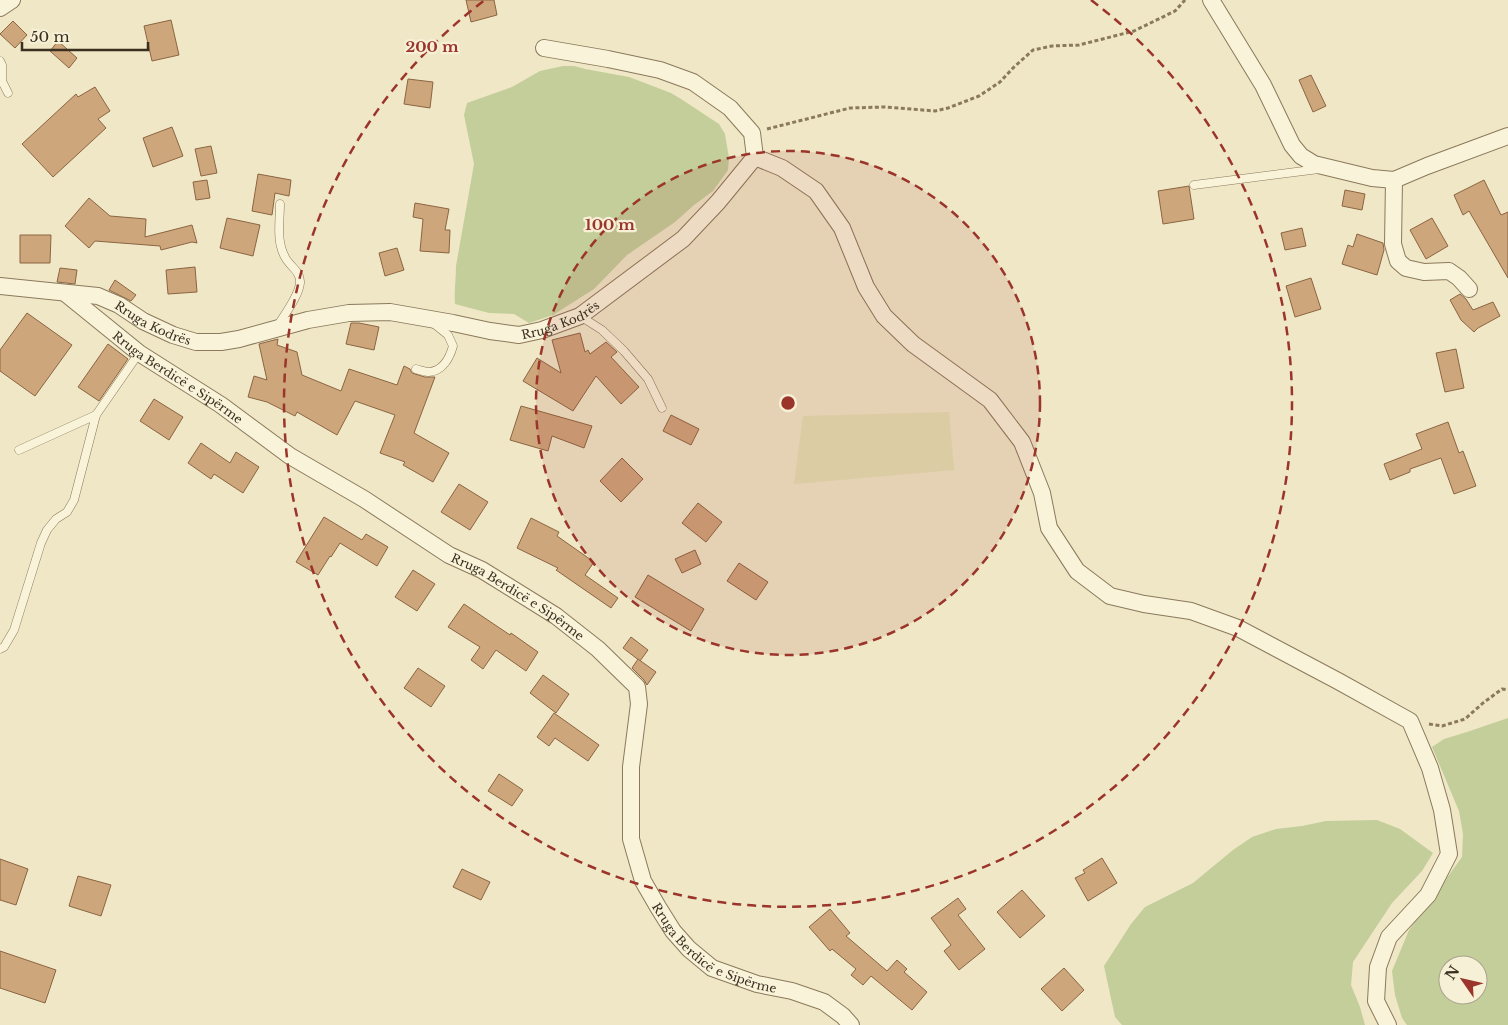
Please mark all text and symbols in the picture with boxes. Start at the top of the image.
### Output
scale bar [22,20,149,52]
text: 50 m [30,27,70,46]
text: 200 m [406,37,459,56]
text: 100 m [585,215,635,234]
street label: Rruga Kodrës [112,297,193,348]
street label: Rruga Kodrës [520,297,602,342]
street label: Rruga Berdicë e Sipërme [110,328,246,426]
centre of rings [779,394,797,412]
street label: Rruga Berdicë e Sipërme [449,550,587,643]
street label: Rruga Berdicë e Sipërme [649,900,778,995]
north arrow [1438,955,1488,1005]
text: N [1441,962,1463,983]

